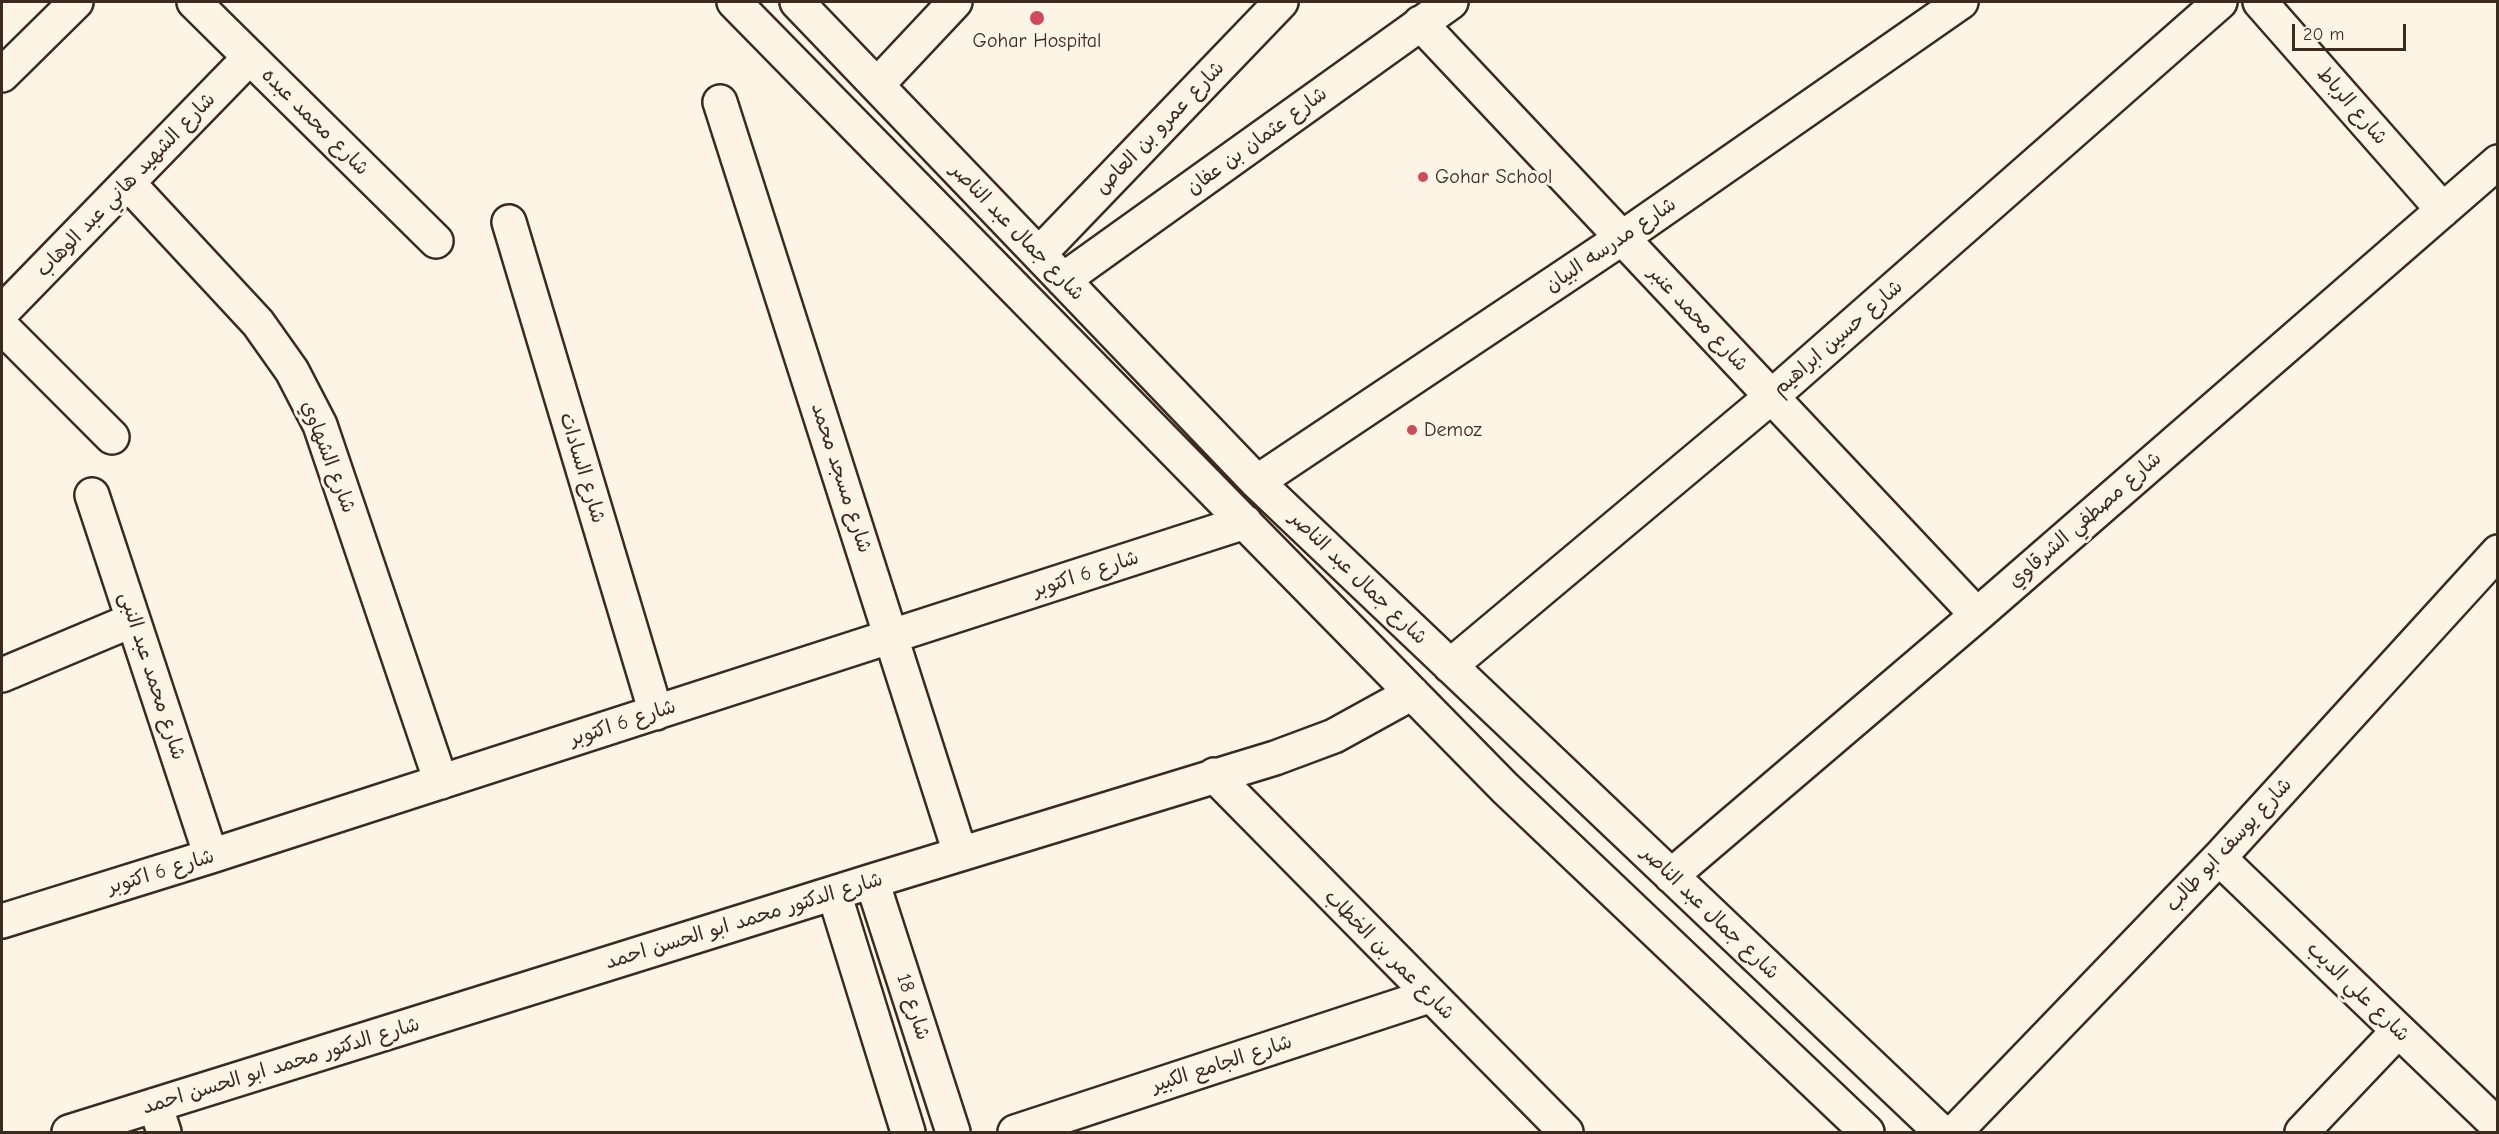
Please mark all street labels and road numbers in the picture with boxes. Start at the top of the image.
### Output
street label: شارع عمرو بن العاص [1090,56,1230,200]
street label: شارع الرباط [2312,62,2392,150]
street label: شارع محمد عبده [256,63,374,181]
street label: شارع عثمان بن عفان [1182,82,1332,200]
street label: شارع الشهيد هاني عبد الوهاب [31,88,221,282]
street label: شارع جمال عبد الناصر [945,158,1089,306]
street label: شارع مدرسه البيان [1541,192,1681,298]
street label: شارع محمد عنبر [1643,261,1753,377]
street label: شارع حسين ابراهيم [1768,275,1908,401]
street label: شارع الشهاوي [296,397,360,517]
street label: شارع مسجد محمد [805,400,877,556]
street label: شارع السادات [554,410,610,526]
street label: شارع مصطفي الشرقاوي [2003,447,2167,593]
street label: شارع جمال عبد الناصر [1284,506,1432,650]
street label: شارع 6 اكتوبر [1030,546,1142,602]
street label: شارع محمد عبد النبى [114,589,190,763]
street label: شارع 6 اكتوبر [567,695,679,751]
street label: شارع يوسف ابو طالب [2161,773,2297,917]
street label: شارع جمال عبد الناصر [1636,841,1784,985]
street label: شارع 6 اكتوبر [105,844,217,900]
street label: شارع الدكتور محمد ابو الحسن احمد [602,867,886,975]
street label: شارع عمر بن الخطاب [1319,885,1459,1025]
street label: شارع علي الديب [2302,937,2414,1047]
street label: شارع 18 [891,971,935,1043]
street label: شارع الدكتور محمد ابو الحسن احمد [139,1012,423,1120]
street label: شارع الجامع الكبير [1149,1030,1295,1098]

